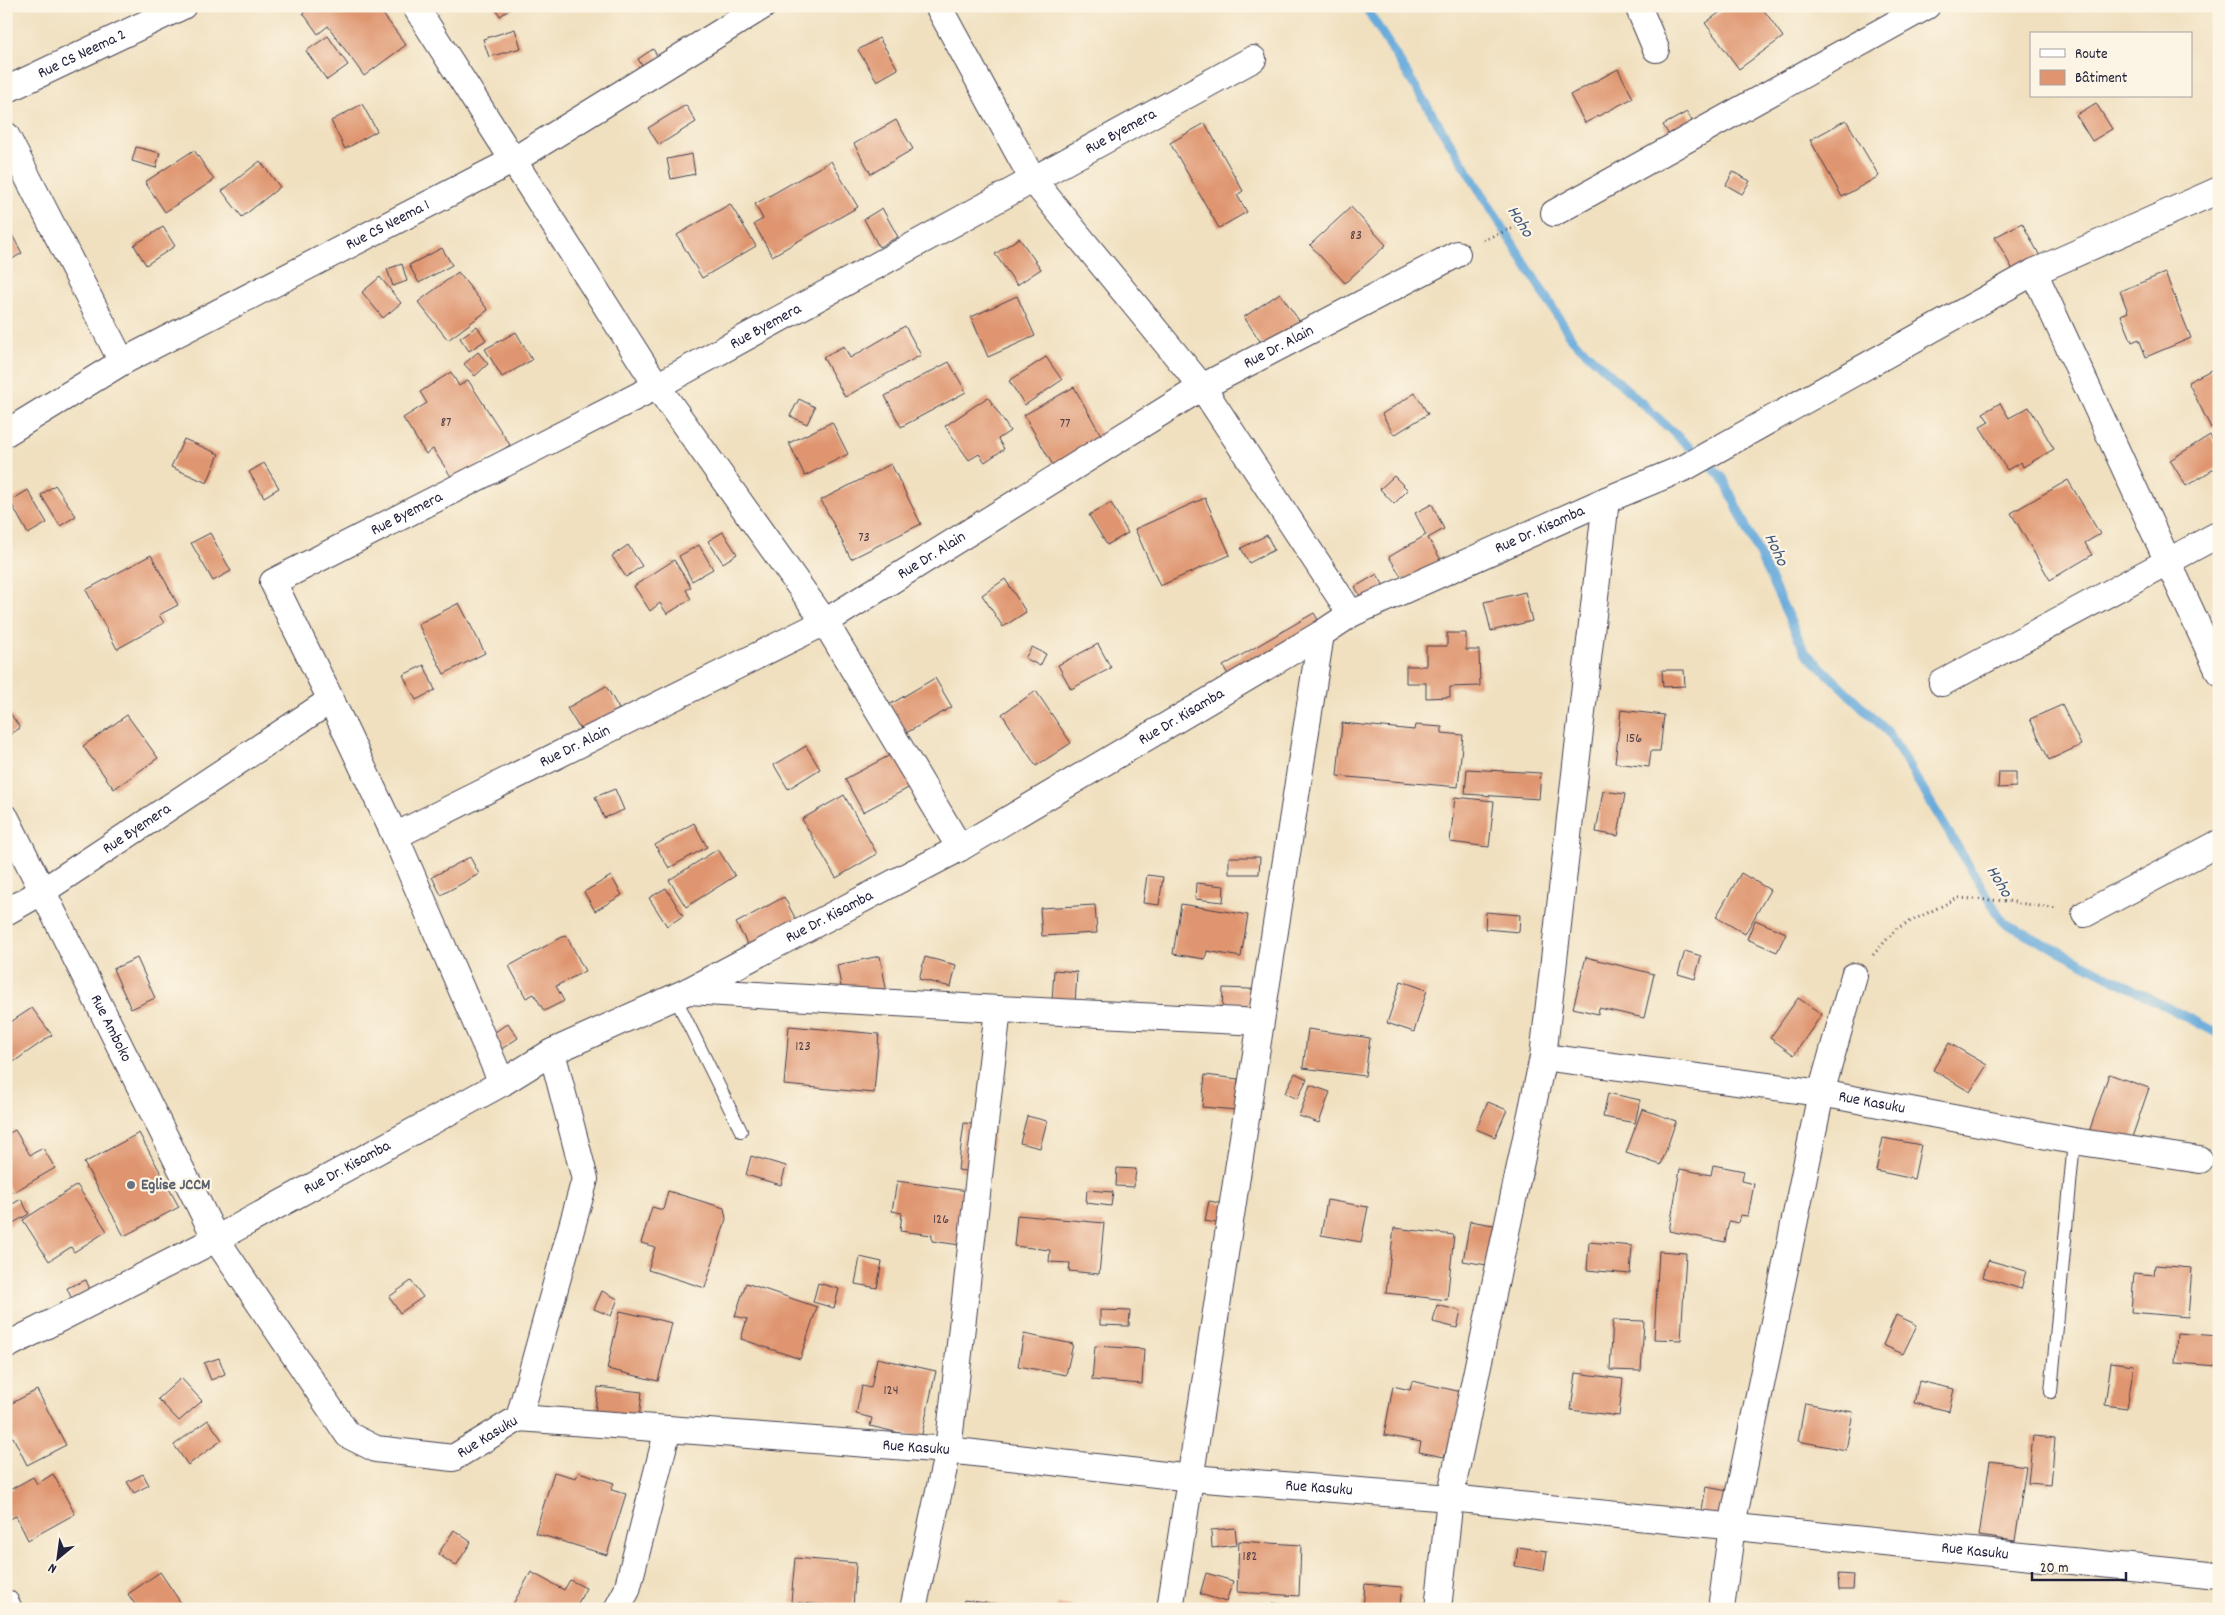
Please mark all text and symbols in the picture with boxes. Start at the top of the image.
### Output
street label: Rue CS Neema 2 [34,23,130,85]
legend [2030,32,2192,98]
text: Route [2075,44,2108,66]
text: Bâtiment [2075,68,2128,90]
street label: Rue Byemera [1081,103,1161,160]
street label: Rue CS Neema 1 [342,194,434,256]
water label: Hoho [1500,201,1539,244]
house number: 83 [1350,226,1362,246]
street label: Rue Byemera [726,297,806,355]
street label: Rue Dr. Alain [1239,319,1318,375]
house number: 87 [441,413,451,433]
house number: 77 [1060,414,1070,434]
street label: Rue Byemera [367,486,447,542]
street label: Rue Dr. Kisamba [1491,499,1589,560]
street label: Rue Dr. Alain [893,526,970,585]
house number: 73 [858,528,870,548]
water label: Hoho [1757,530,1794,571]
street label: Rue Dr. Kisamba [1134,682,1229,751]
street label: Rue Dr. Alain [536,719,614,774]
house number: 156 [1626,729,1642,749]
street label: Rue Byemera [98,797,176,860]
water label: Hoho [1979,861,2018,904]
street label: Rue Dr. Kisamba [781,884,878,949]
street label: Rue Amboko [84,991,137,1066]
house number: 123 [795,1037,811,1057]
street label: Rue Kasuku [1836,1085,1907,1120]
street label: Rue Dr. Kisamba [299,1134,395,1201]
place label: Eglise JCCM [141,1174,210,1197]
marker: Eglise JCCM [125,1179,137,1191]
house number: 126 [933,1210,949,1230]
house number: 124 [884,1381,899,1401]
street label: Rue Kasuku [453,1410,522,1464]
street label: Rue Kasuku [882,1434,951,1462]
street label: Rue Kasuku [1285,1474,1354,1502]
north arrow [32,1532,82,1582]
street label: Rue Kasuku [1940,1536,2010,1566]
house number: 182 [1243,1547,1257,1567]
scale bar [2032,1550,2126,1582]
text: N [45,1557,61,1578]
text: 20 m [2040,1558,2068,1580]

